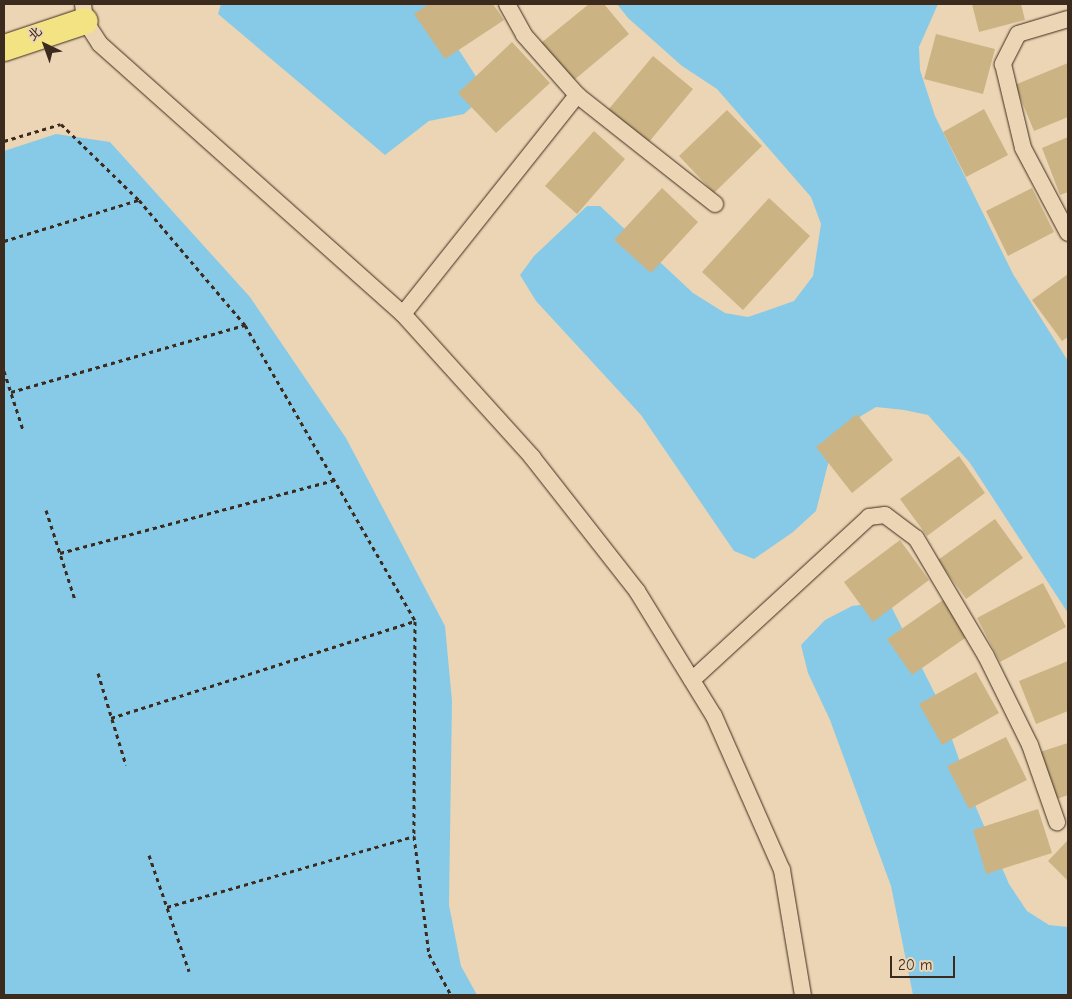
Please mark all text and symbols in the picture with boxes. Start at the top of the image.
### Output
north arrow [20,20,70,70]
text: 北 [24,22,46,44]
scale bar [892,946,957,978]
text: 20 m [898,956,932,974]

